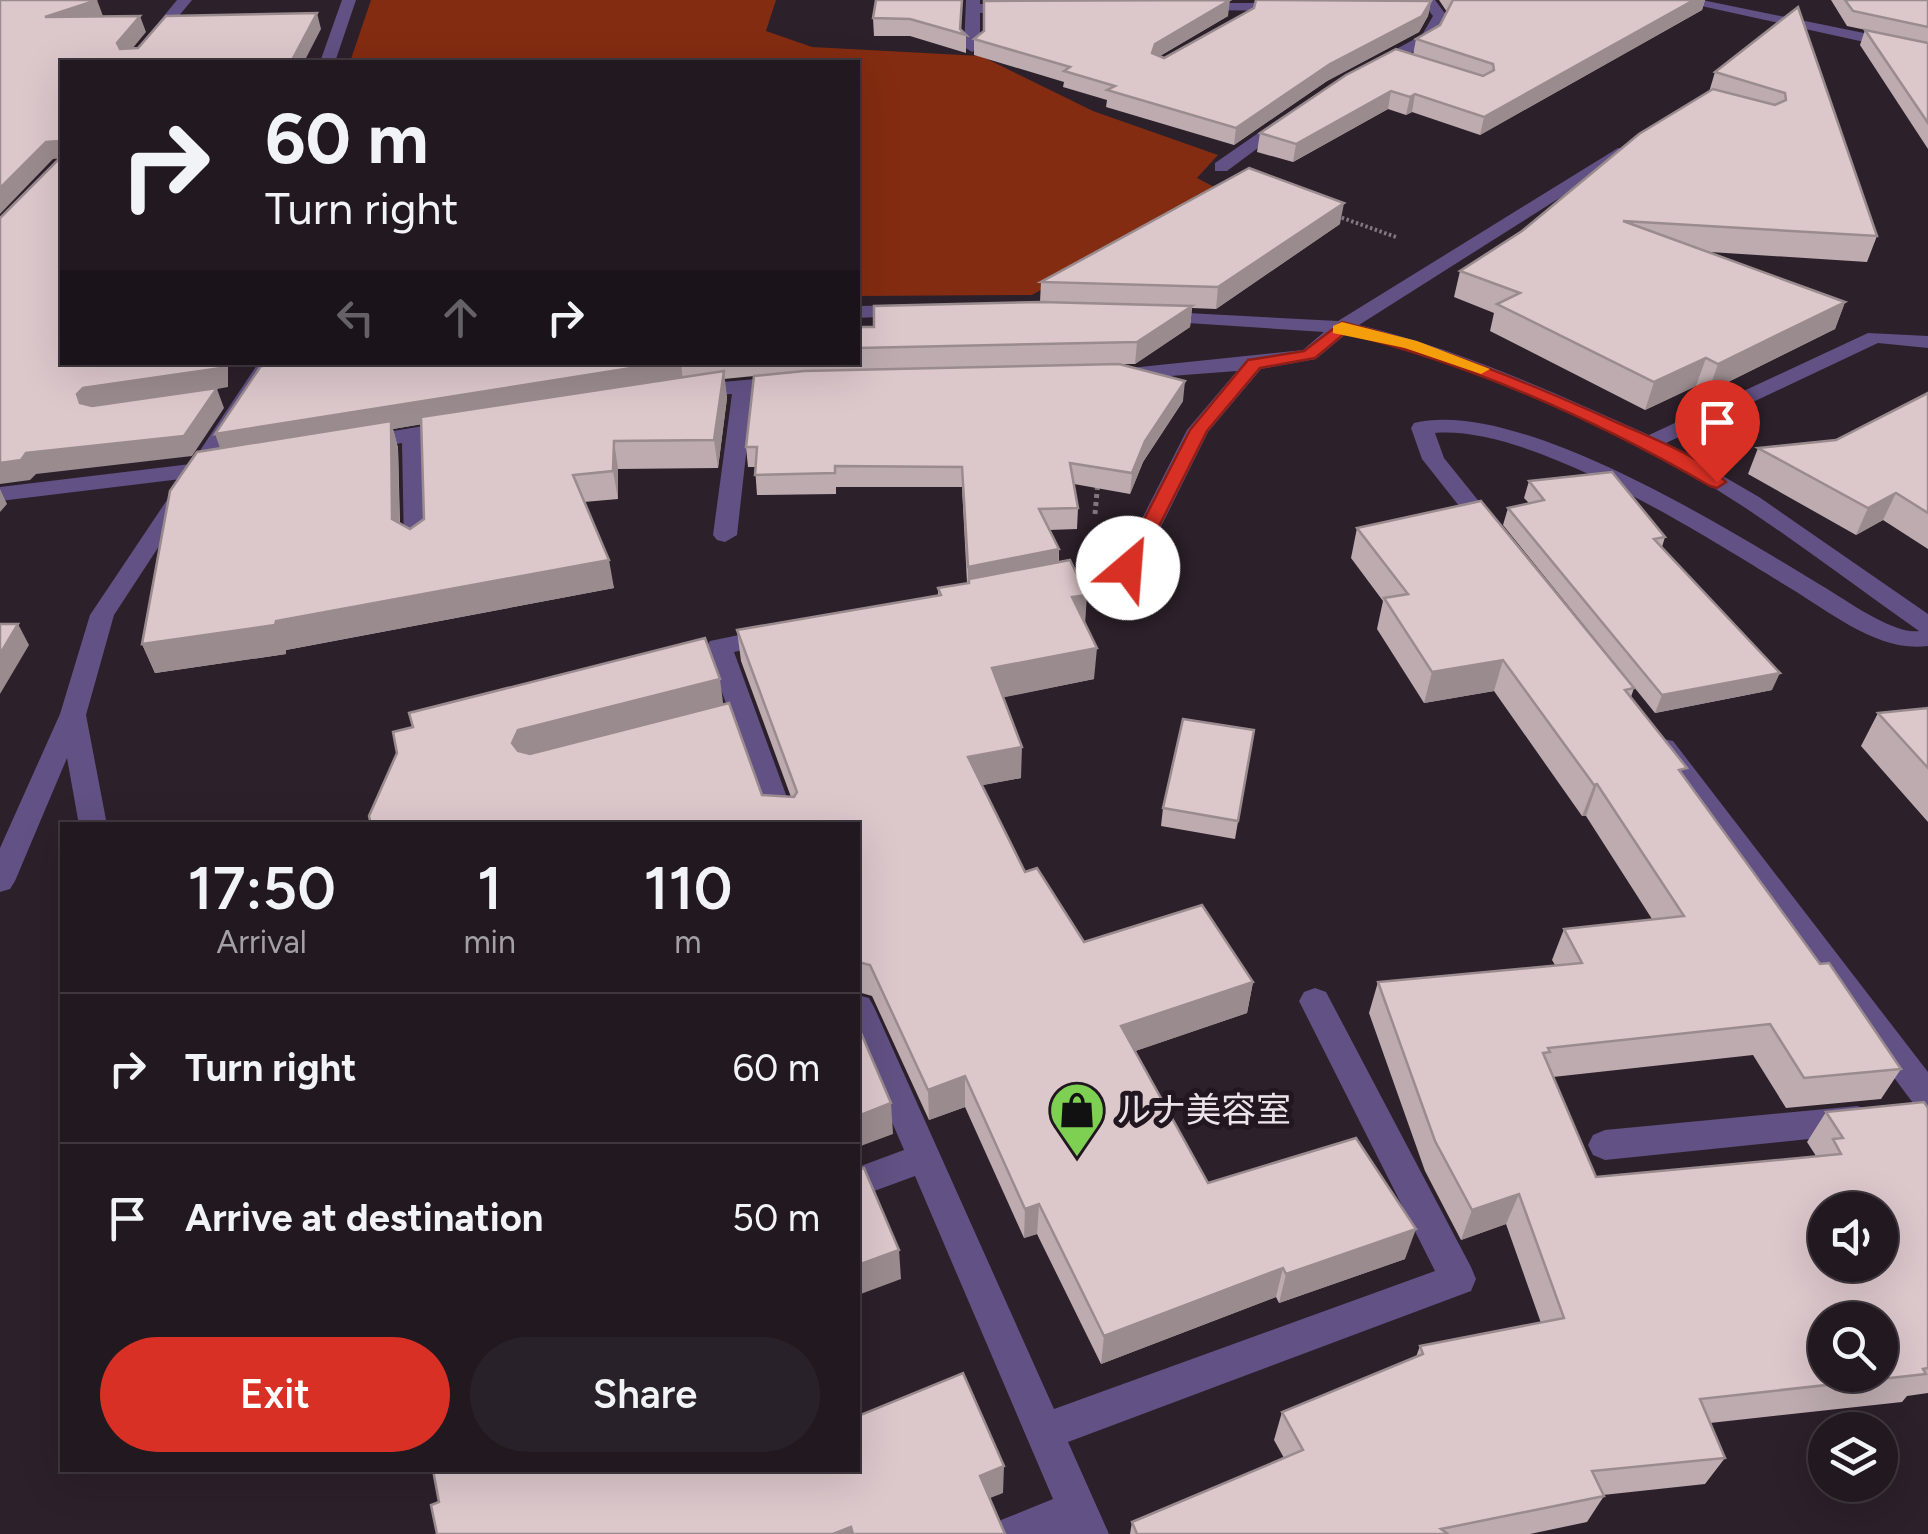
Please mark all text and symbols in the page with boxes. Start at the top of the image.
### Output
text: 60 m [265,96,429,181]
icon: right [100,100,230,230]
text: Turn right [265,181,458,235]
icon: left [328,290,383,345]
icon: ahead [433,290,488,345]
icon: right [538,290,593,345]
pin [1675,380,1760,483]
icon: arrive [1690,395,1745,450]
position arrow [1076,516,1180,620]
text: 17:50 [188,852,336,924]
text: 1 [477,852,502,924]
text: 110 [643,852,732,924]
text: Arrival [217,923,307,961]
text: min [463,923,516,961]
text: m [674,923,702,961]
icon: right [100,1041,155,1096]
text: Turn right [185,1045,357,1091]
text: 60 m [732,1045,820,1091]
shop icon: ルナ美容室 [1047,1080,1107,1159]
place label: ルナ美容室 [1116,1089,1291,1131]
icon: arrive [100,1191,155,1246]
map controls [1808,1192,1898,1502]
button: sound [1808,1192,1898,1282]
text: Arrive at destination [185,1195,543,1241]
text: 50 m [732,1195,820,1241]
button: search [1808,1302,1898,1392]
button: Exit [100,1337,450,1452]
button: Share [470,1337,820,1452]
button: layers [1808,1412,1898,1502]

